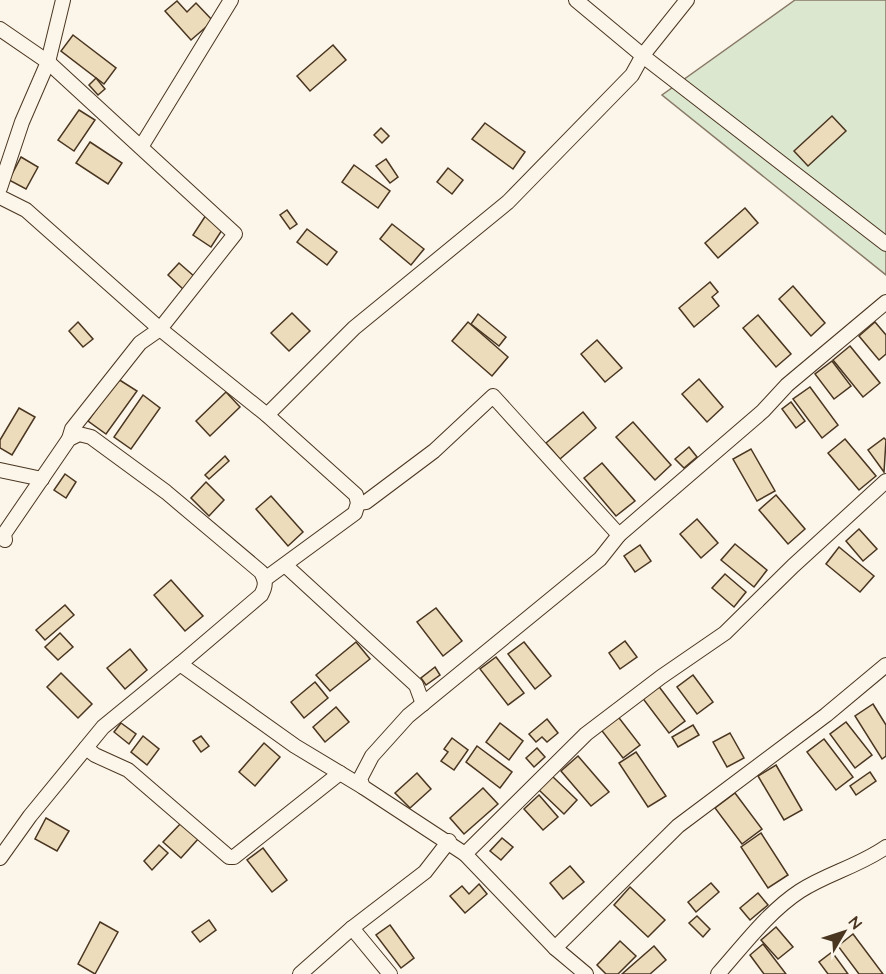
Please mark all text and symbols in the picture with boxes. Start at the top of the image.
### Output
north arrow [814,902,874,962]
text: N [844,912,867,933]

